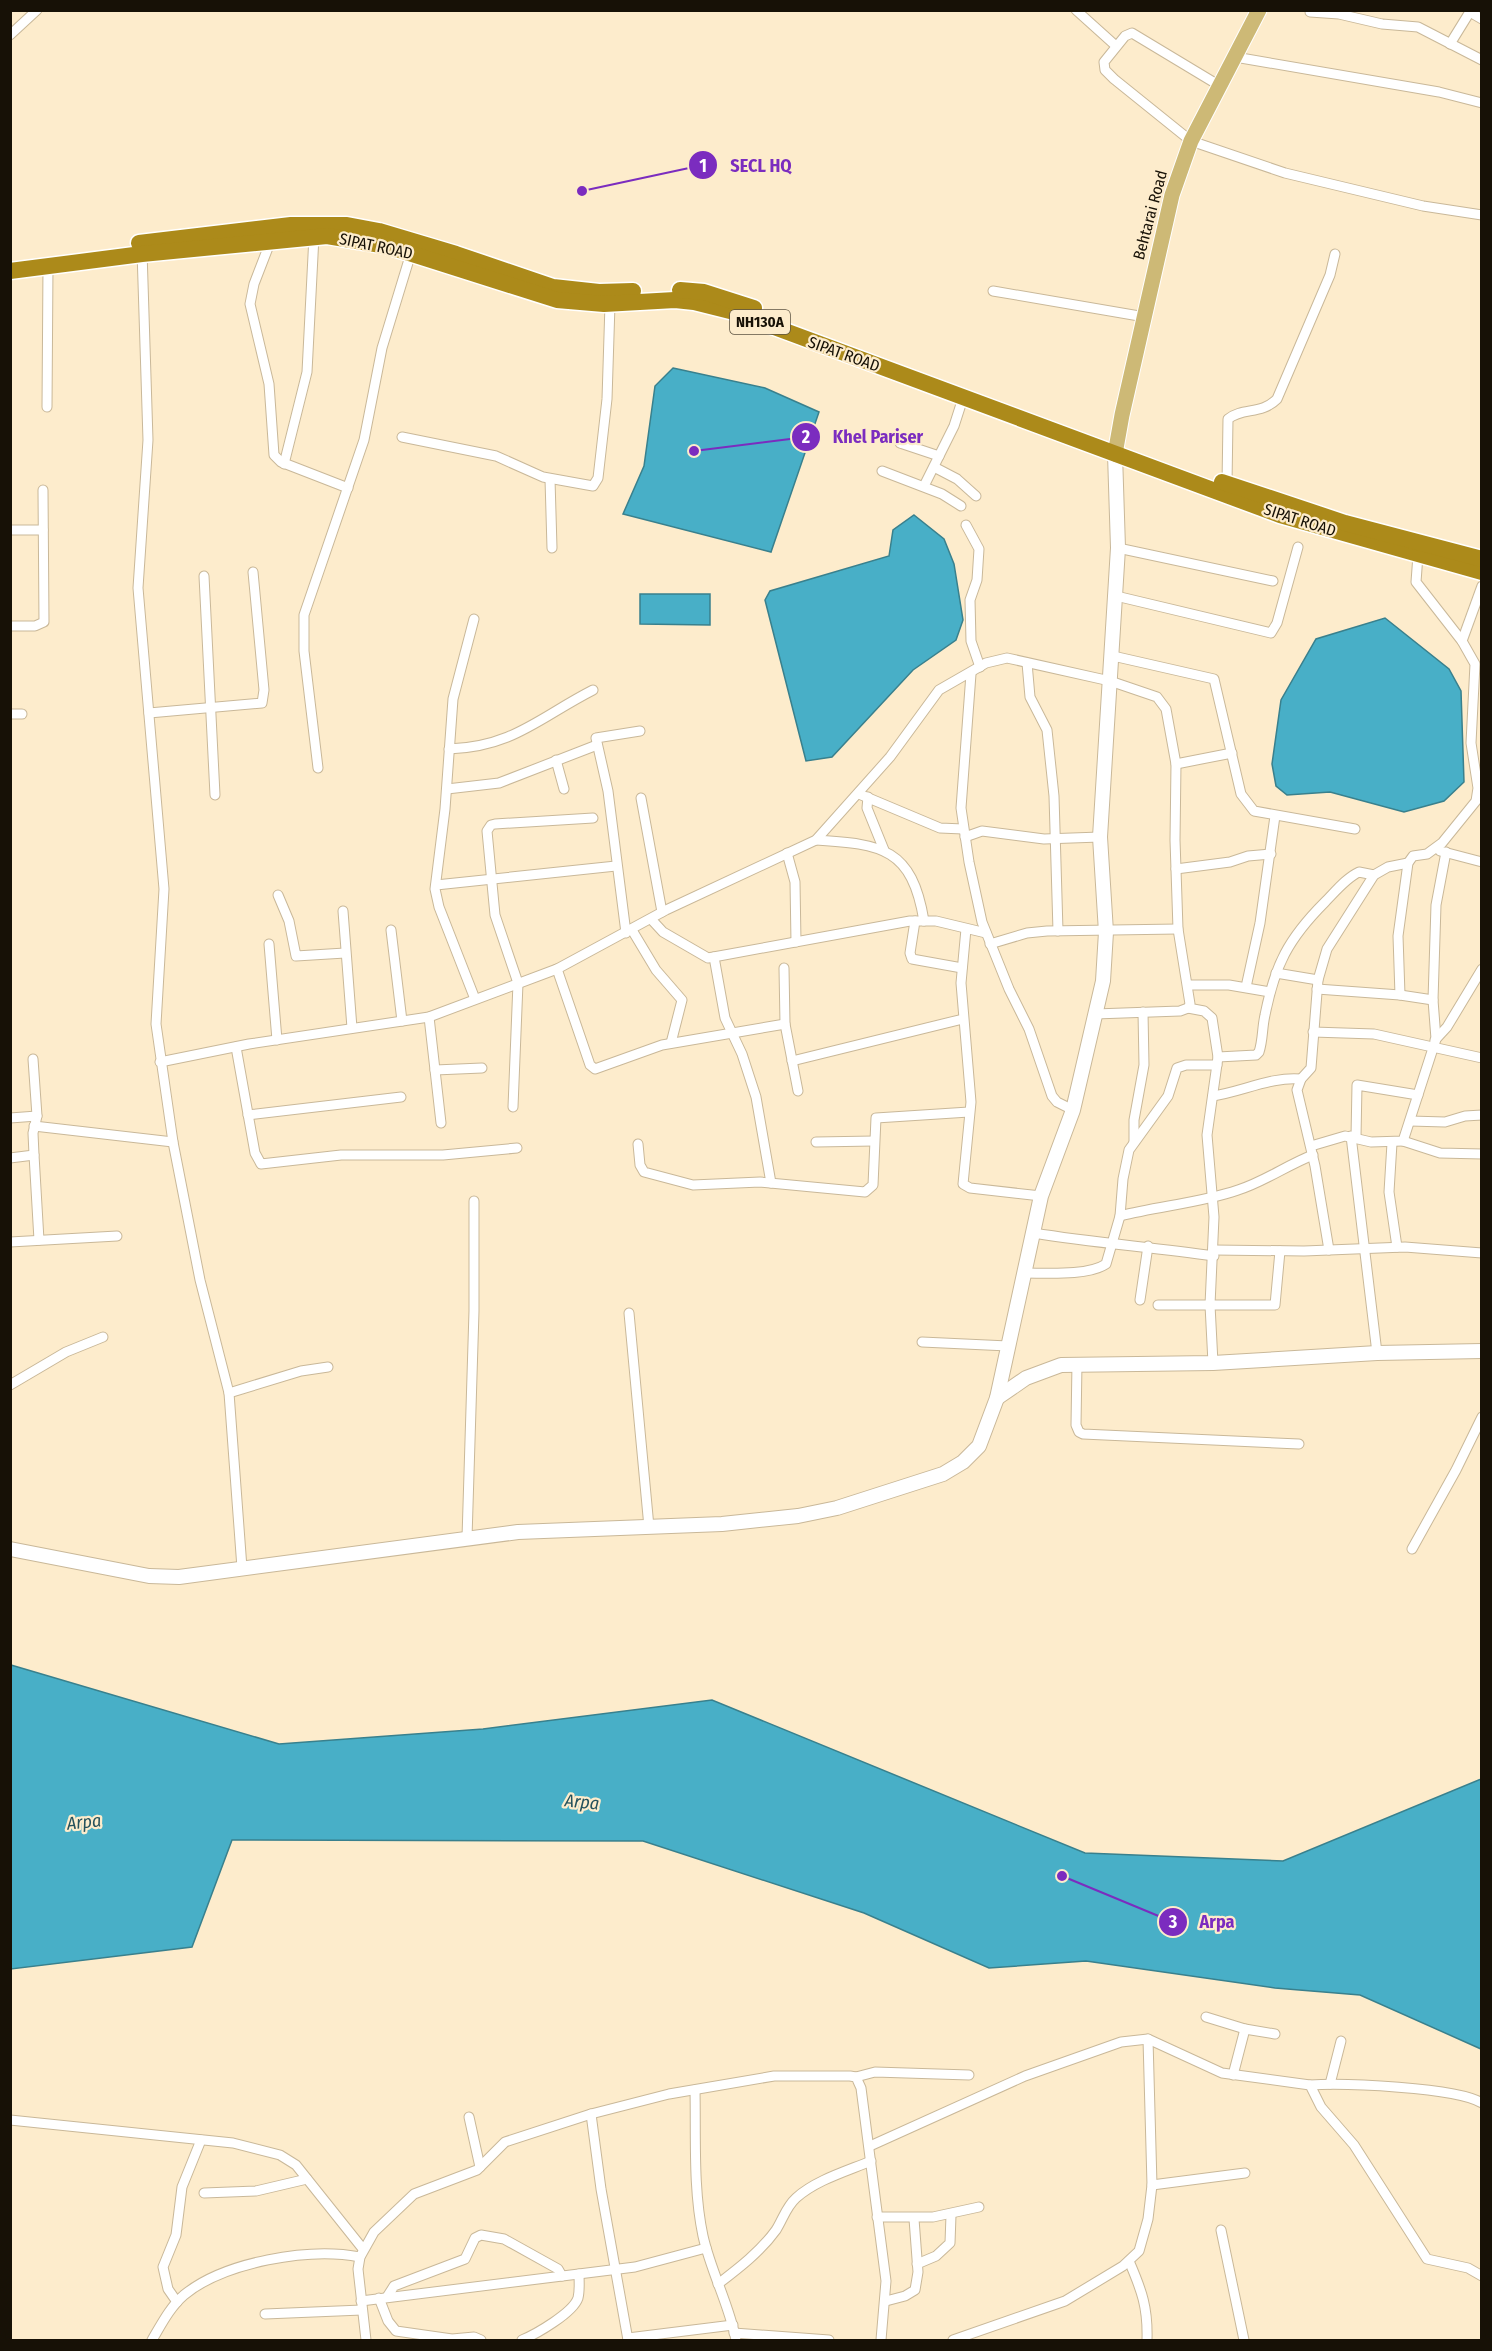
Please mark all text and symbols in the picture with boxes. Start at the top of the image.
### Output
callout: SECL HQ [688,147,804,183]
text: 1 [699,155,707,177]
text: SECL HQ [730,155,792,177]
street label: Behtarai Road [1129,168,1171,262]
street label: SIPAT ROAD [338,229,414,263]
road number: NH130A [730,310,790,334]
street label: SIPAT ROAD [806,332,882,376]
callout: Khel Pariser [791,419,935,455]
text: 2 [801,426,810,448]
text: Khel Pariser [833,426,924,448]
street label: SIPAT ROAD [1262,499,1338,541]
water label: Arpa [563,1789,600,1815]
water label: Arpa [65,1809,102,1835]
callout: Arpa [1158,1904,1247,1940]
text: 3 [1168,1911,1178,1933]
text: Arpa [1199,1911,1235,1933]

